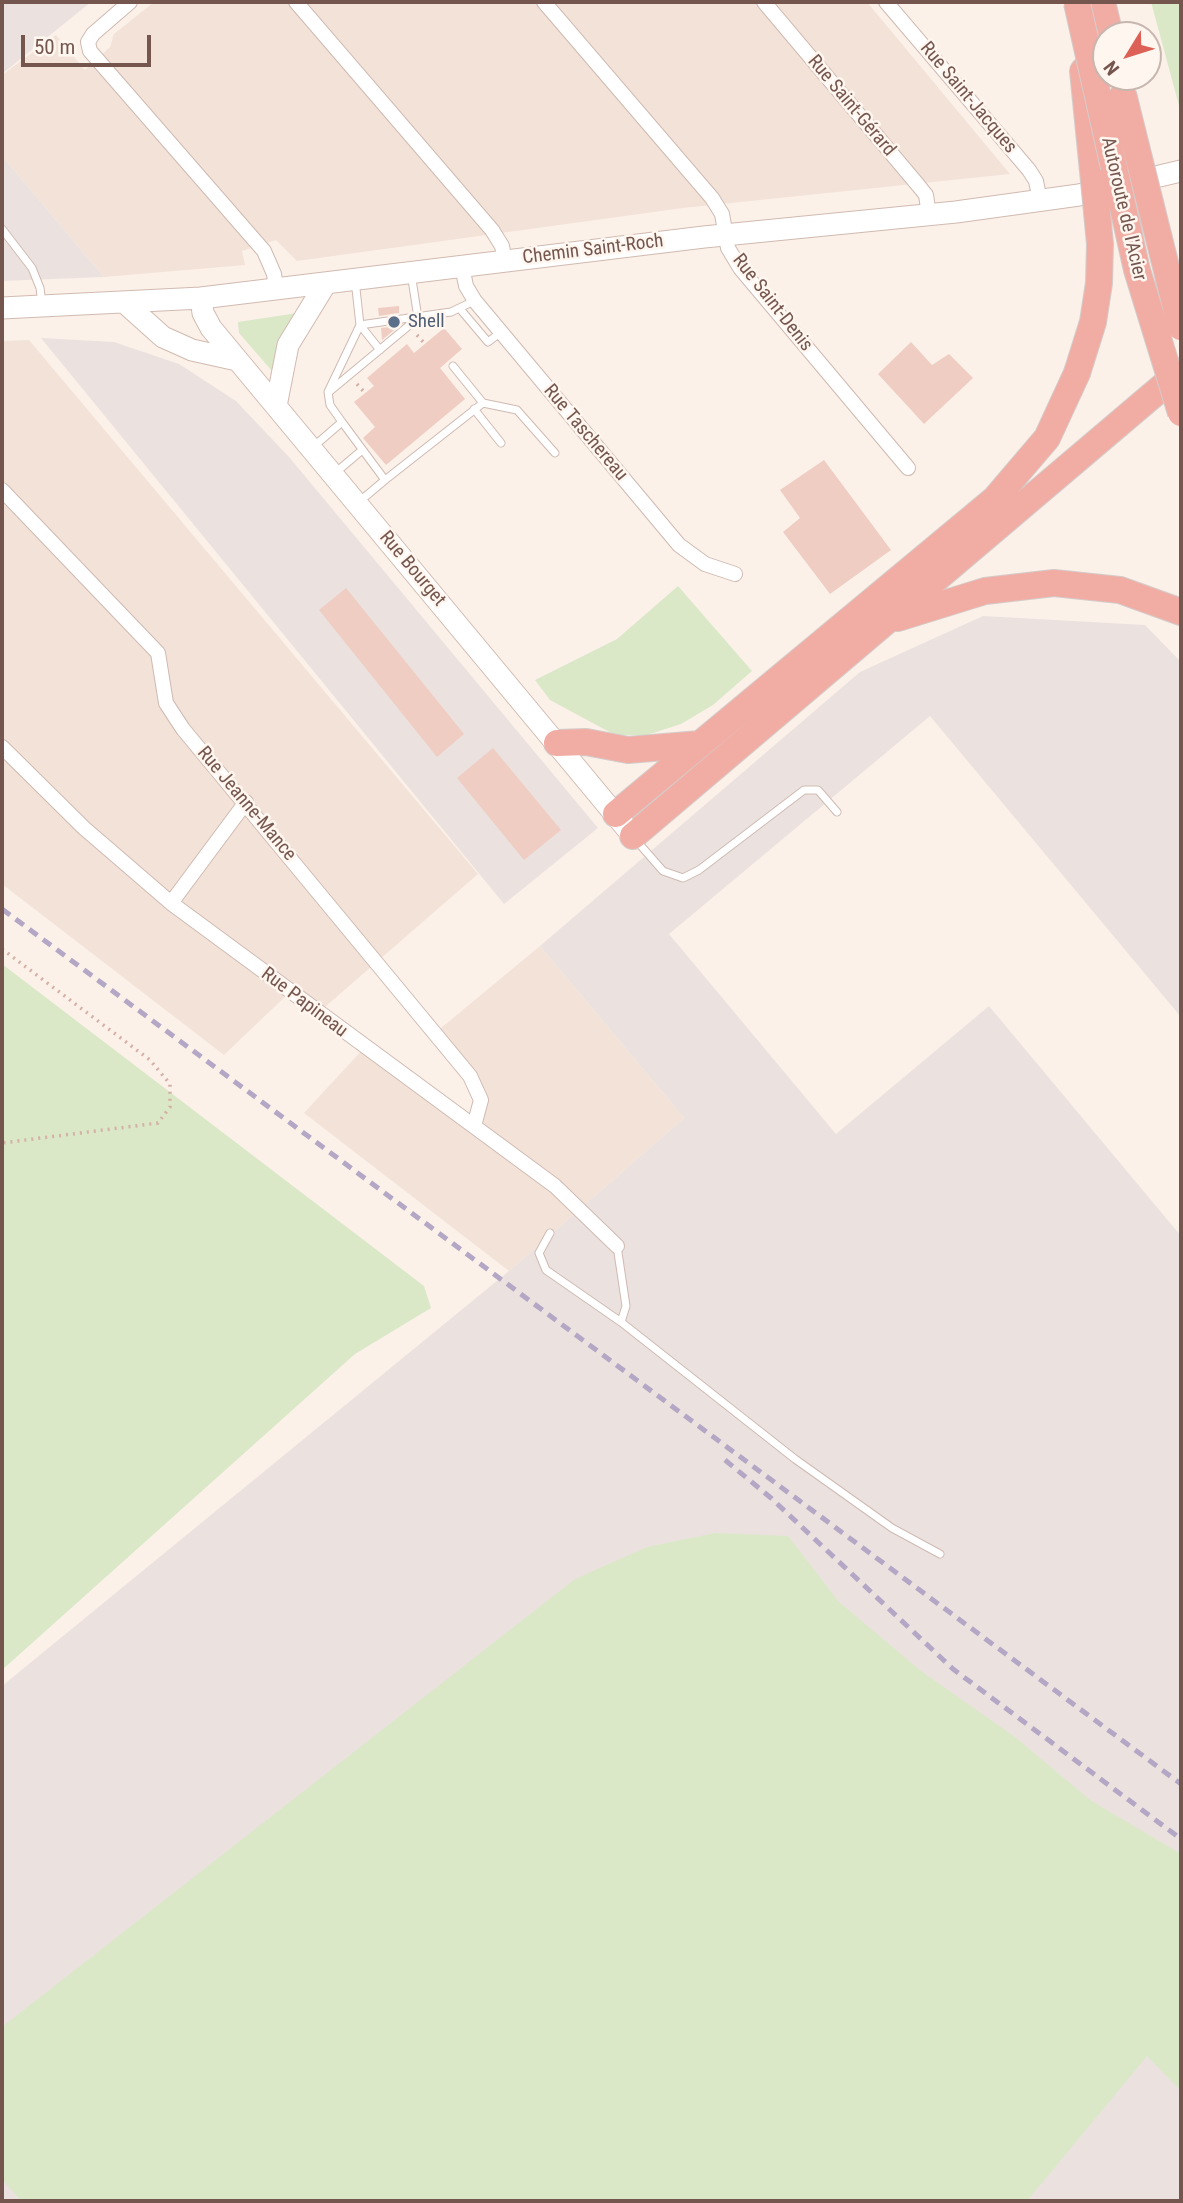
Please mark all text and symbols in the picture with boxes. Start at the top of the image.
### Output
scale bar [24,21,154,65]
north arrow [1092,21,1162,91]
text: 50 m [34,35,75,59]
street label: Rue Saint-Jacques [915,38,1021,158]
street label: Rue Saint-Gérard [802,51,900,161]
text: N [1099,56,1124,80]
street label: Autoroute de l'Acier [1095,135,1151,283]
street label: Chemin Saint-Roch [521,230,665,270]
street label: Rue Saint-Denis [727,250,817,356]
place label: Shell [408,311,445,333]
marker: Shell [386,314,402,330]
street label: Rue Taschereau [538,380,632,486]
street label: Rue Bourget [374,527,450,611]
street label: Rue Jeanne-Mance [192,742,300,866]
street label: Rue Papineau [256,963,352,1043]

